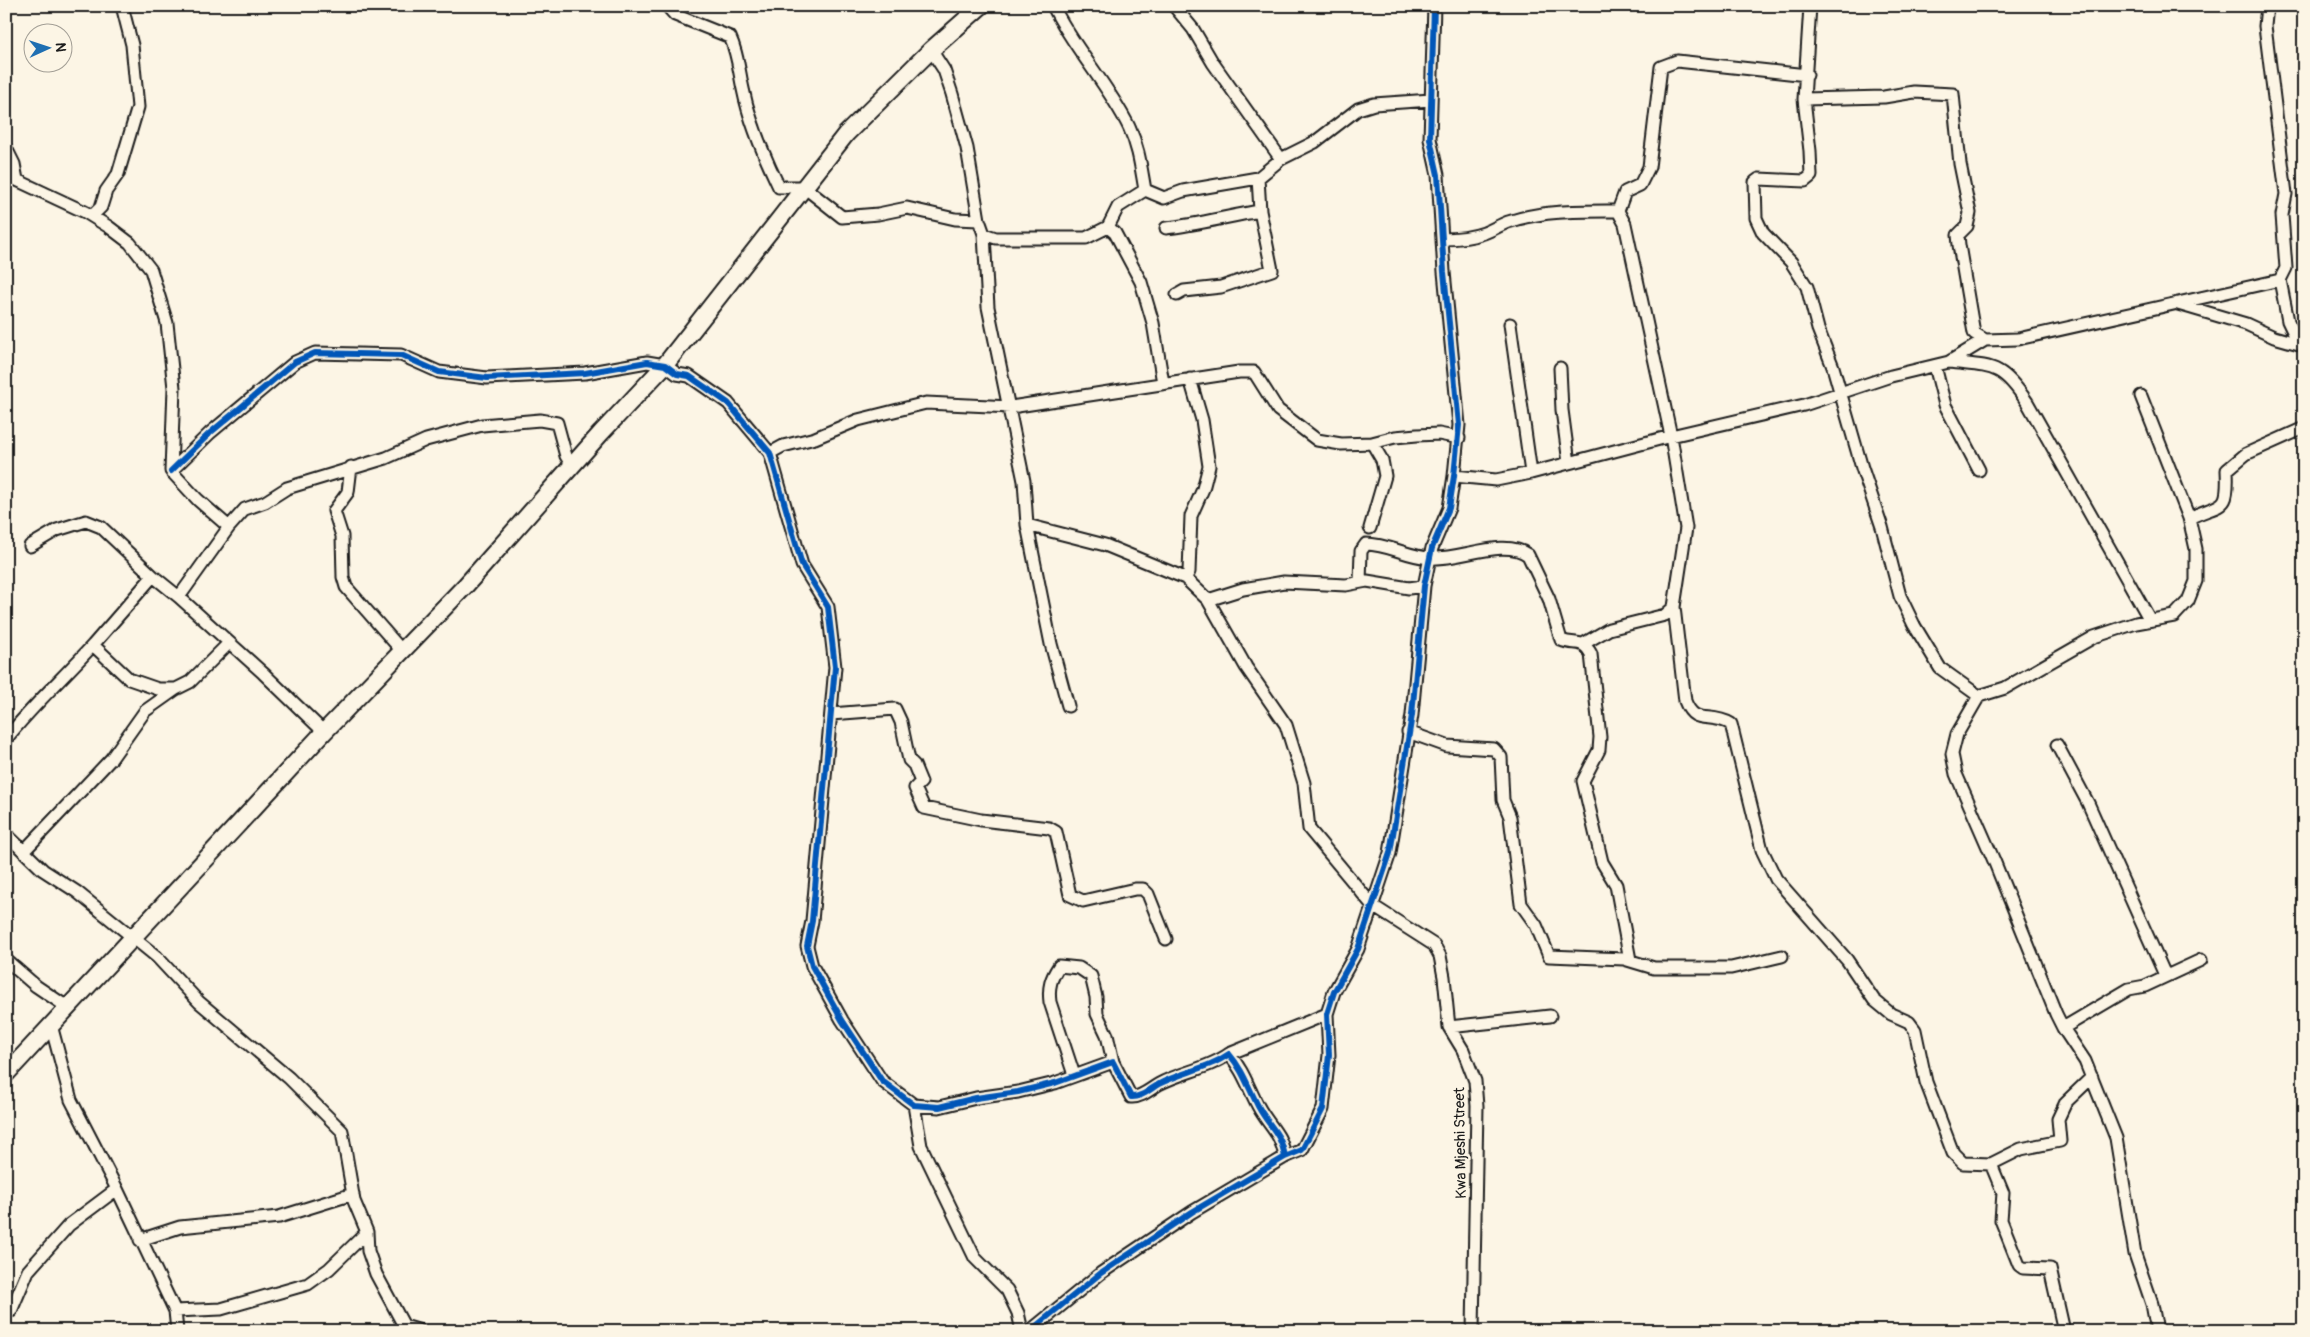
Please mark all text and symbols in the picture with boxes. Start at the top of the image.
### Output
north arrow [22,22,72,72]
text: N [52,42,69,53]
street label: Kwa Mjeshi Street [1450,1086,1471,1199]

